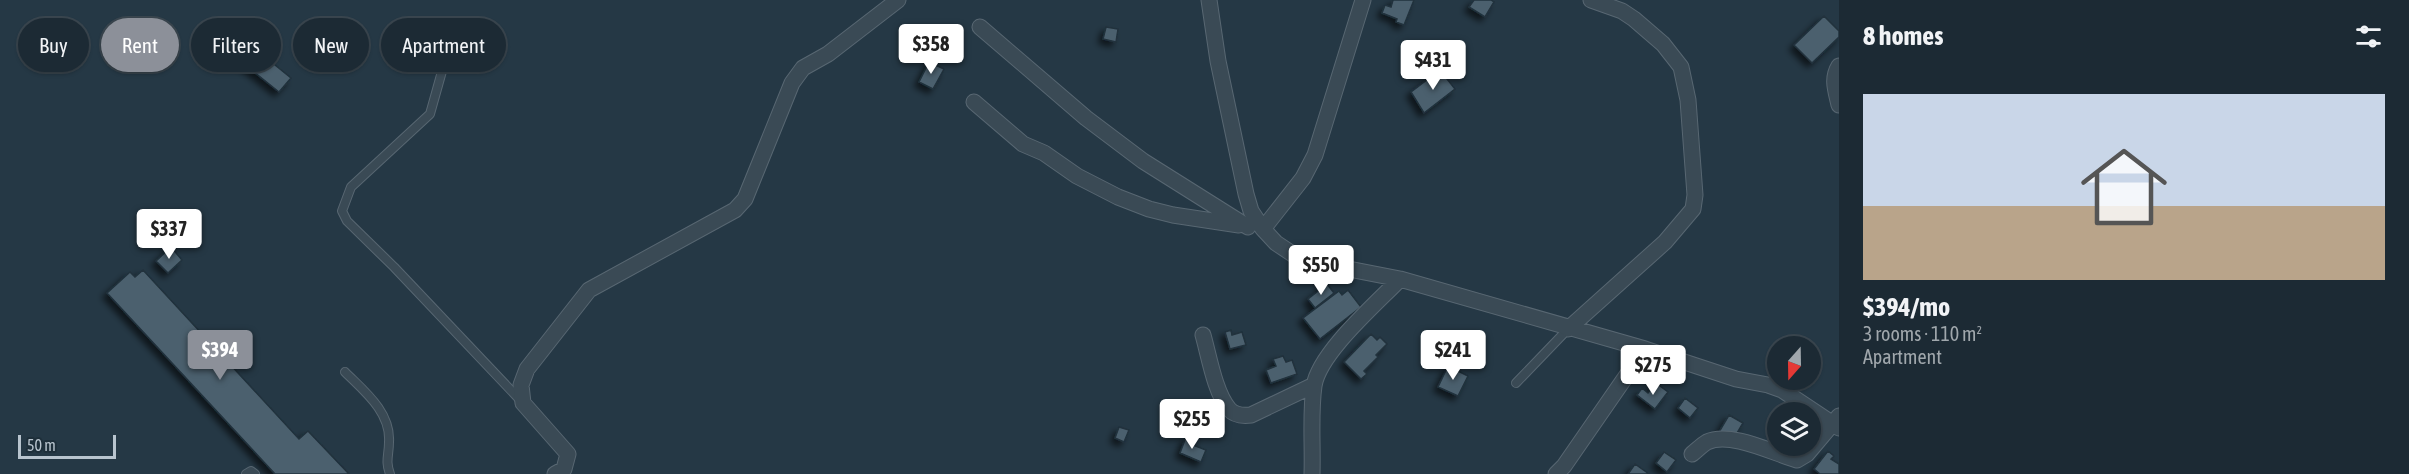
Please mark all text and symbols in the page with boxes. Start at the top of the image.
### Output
chip: Buy [18,18,89,72]
chip: Rent [101,18,179,72]
chip: Filters [191,18,281,72]
chip: New [293,18,369,72]
chip: Apartment [381,18,506,72]
icon: filters [2352,20,2385,53]
text: 8 homes [1863,21,1943,51]
pin: $358 [895,24,967,75]
text: $358 [913,32,949,55]
pin: $431 [1397,40,1469,91]
text: $431 [1415,48,1451,71]
icon: home [2070,133,2178,241]
pin: $337 [133,209,205,260]
text: $337 [151,217,187,240]
pin: $550 [1285,245,1357,296]
text: $550 [1303,253,1339,276]
text: $394/mo [1863,292,1950,322]
text: 3 rooms · 110 m² [1863,322,1982,345]
pin: $394 [184,330,256,381]
pin: $241 [1417,330,1489,381]
north arrow [1767,336,1821,390]
map controls [1767,336,1821,456]
text: $394 [202,338,238,361]
text: $241 [1435,338,1471,361]
pin: $275 [1617,345,1689,396]
text: Apartment [1863,345,1942,368]
text: $275 [1635,353,1671,376]
pin: $255 [1156,399,1228,450]
button: layers [1767,402,1821,456]
text: $255 [1174,407,1210,430]
scale bar [18,432,116,460]
text: 50 m [27,436,56,454]

